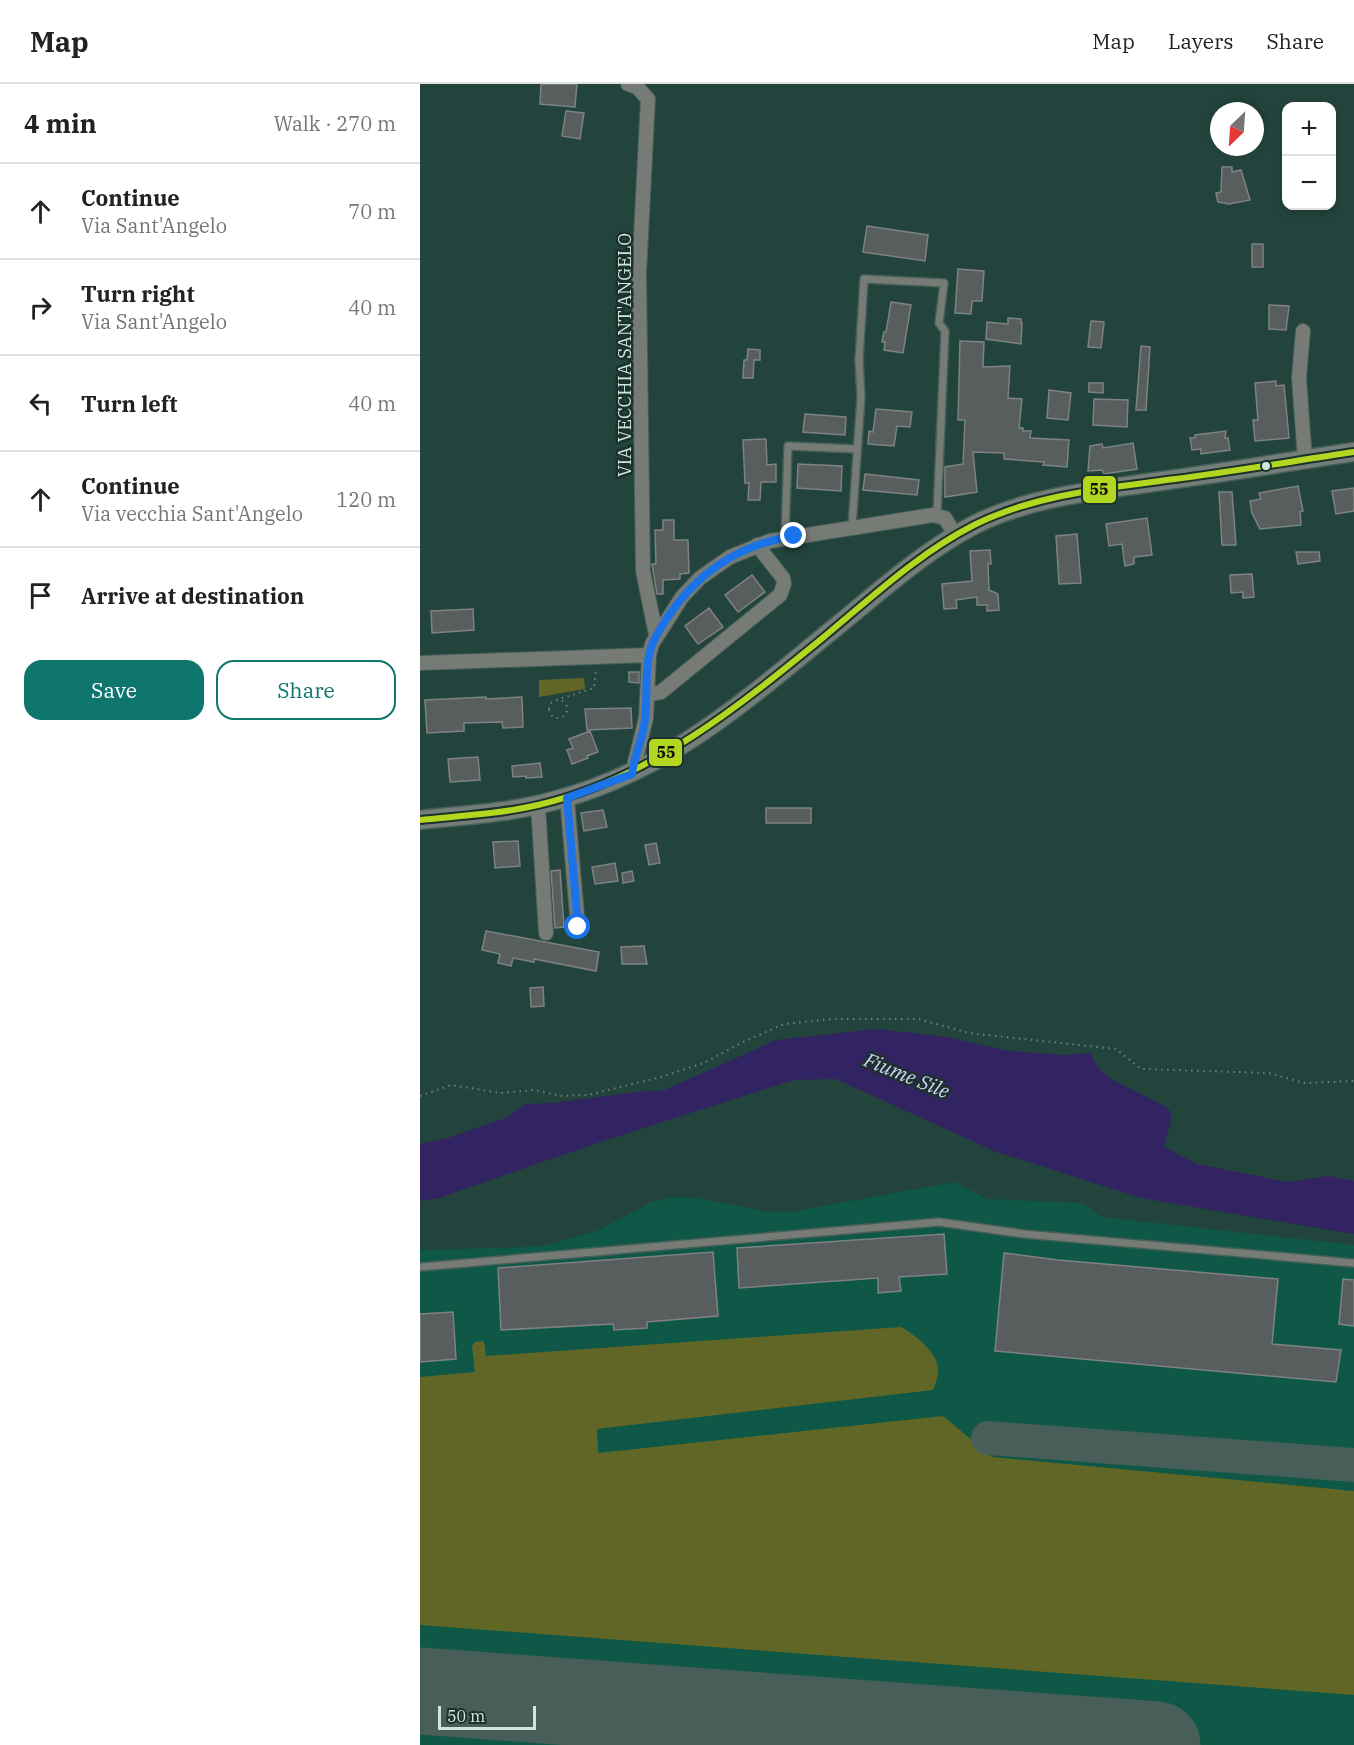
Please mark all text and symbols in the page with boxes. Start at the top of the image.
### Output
text: Map [30,23,89,60]
text: Map [1092,27,1135,55]
text: Layers [1168,27,1234,55]
text: Share [1267,27,1324,55]
north arrow [1210,102,1264,156]
map controls [1282,102,1336,210]
button: + [1282,102,1336,156]
text: 4 min [24,106,97,140]
text: Walk · 270 m [274,110,396,137]
button: − [1282,156,1336,210]
text: Continue [81,183,180,212]
icon: ahead [24,195,57,228]
text: 70 m [348,198,396,225]
text: Via Sant'Angelo [81,212,227,239]
street label: VIA VECCHIA SANT'ANGELO [613,233,636,477]
text: Turn right [81,279,195,308]
icon: right [24,291,57,324]
text: 40 m [348,294,396,321]
text: Via Sant'Angelo [81,308,227,335]
icon: left [24,387,57,420]
text: Turn left [81,389,177,418]
text: 40 m [348,390,396,417]
unlabelled marker [1260,460,1272,472]
text: Continue [81,471,180,500]
line badge: 55 [1082,475,1117,504]
text: 55 [1089,479,1109,499]
icon: ahead [24,483,57,516]
text: 120 m [336,486,396,513]
text: Via vecchia Sant'Angelo [81,500,303,527]
route end [780,522,806,548]
icon: arrive [24,579,57,612]
text: Arrive at destination [81,581,304,610]
button: Save [24,660,204,720]
button: Share [216,660,396,720]
line badge: 55 [648,738,683,767]
text: 55 [656,742,676,762]
route start [564,913,590,939]
water label: Fiume Sile [859,1045,954,1104]
scale bar [438,1703,536,1730]
text: 50 m [447,1706,485,1726]

